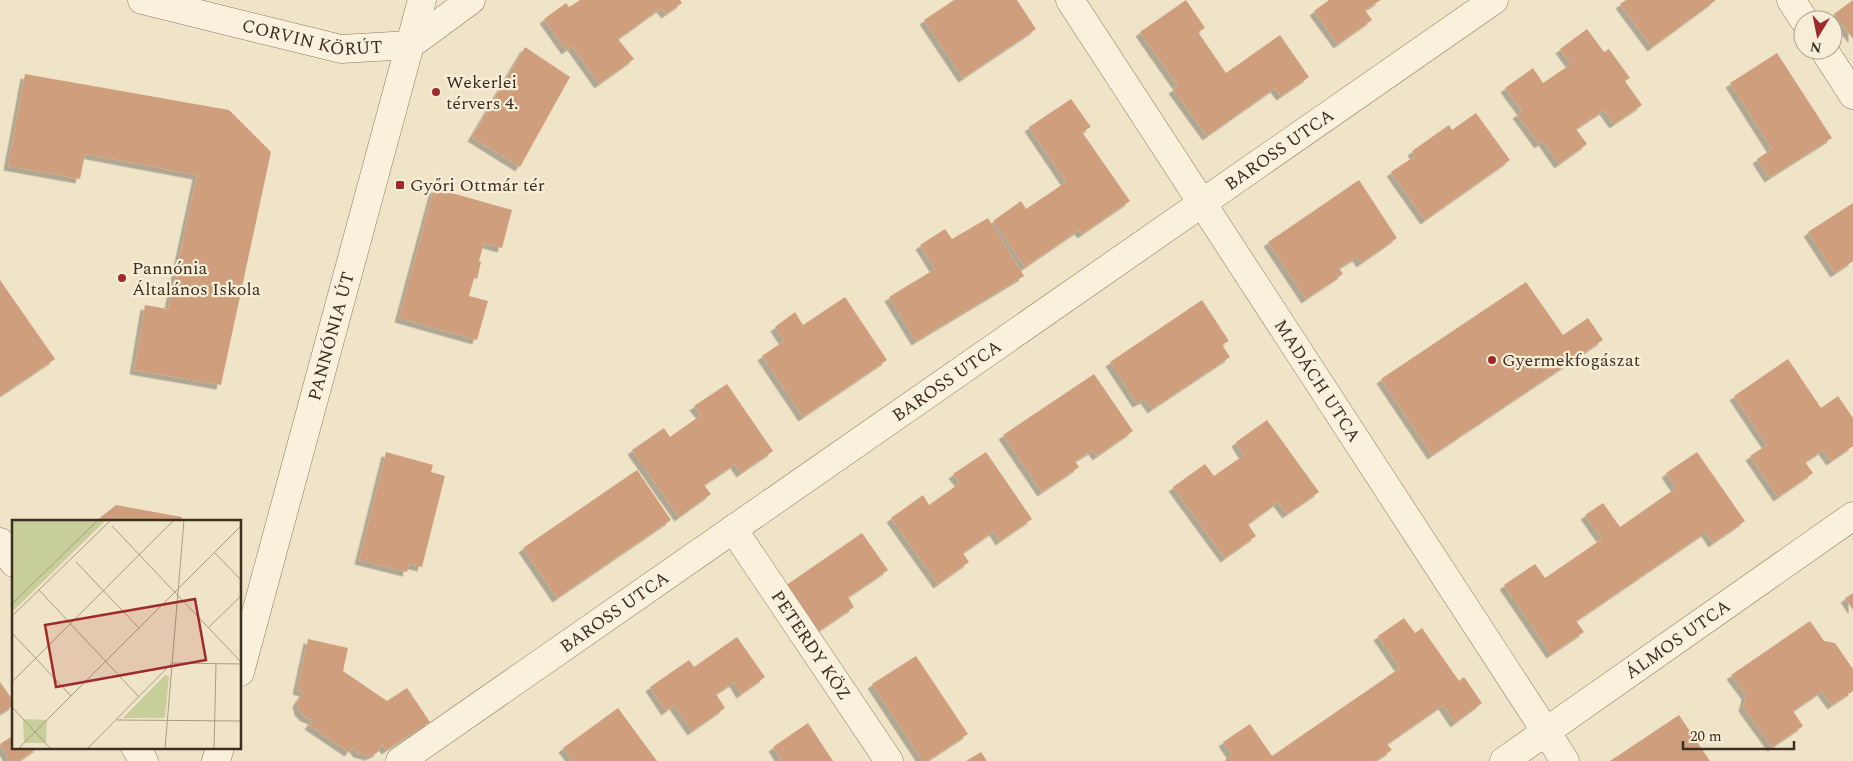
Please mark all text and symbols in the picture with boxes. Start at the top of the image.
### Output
north arrow [1793,10,1843,60]
street label: CORVIN KÖRÚT [239,12,383,63]
text: N [1808,36,1823,59]
place label: Wekerlei térvers 4. [446,69,519,117]
marker: Wekerlei térvers 4. [430,86,442,98]
street label: BAROSS UTCA [1219,102,1340,197]
place label: Győri Ottmár tér [410,172,545,199]
marker: Győri Ottmár tér [394,179,406,191]
place label: Pannónia Általános Iskola [132,255,261,303]
street label: PANNÓNIA ÚT [301,269,362,404]
marker: Pannónia Általános Iskola [116,272,128,284]
street label: MADÁCH UTCA [1267,314,1367,448]
street label: BAROSS UTCA [887,333,1007,429]
place label: Gyermekfogászat [1502,347,1640,374]
marker: Gyermekfogászat [1486,354,1498,366]
inset map [12,520,241,748]
street label: BAROSS UTCA [554,565,675,660]
street label: PETERDY KÖZ [764,585,858,706]
street label: ÁLMOS UTCA [1619,593,1736,686]
scale bar [1683,718,1794,750]
text: 20 m [1690,725,1722,748]

